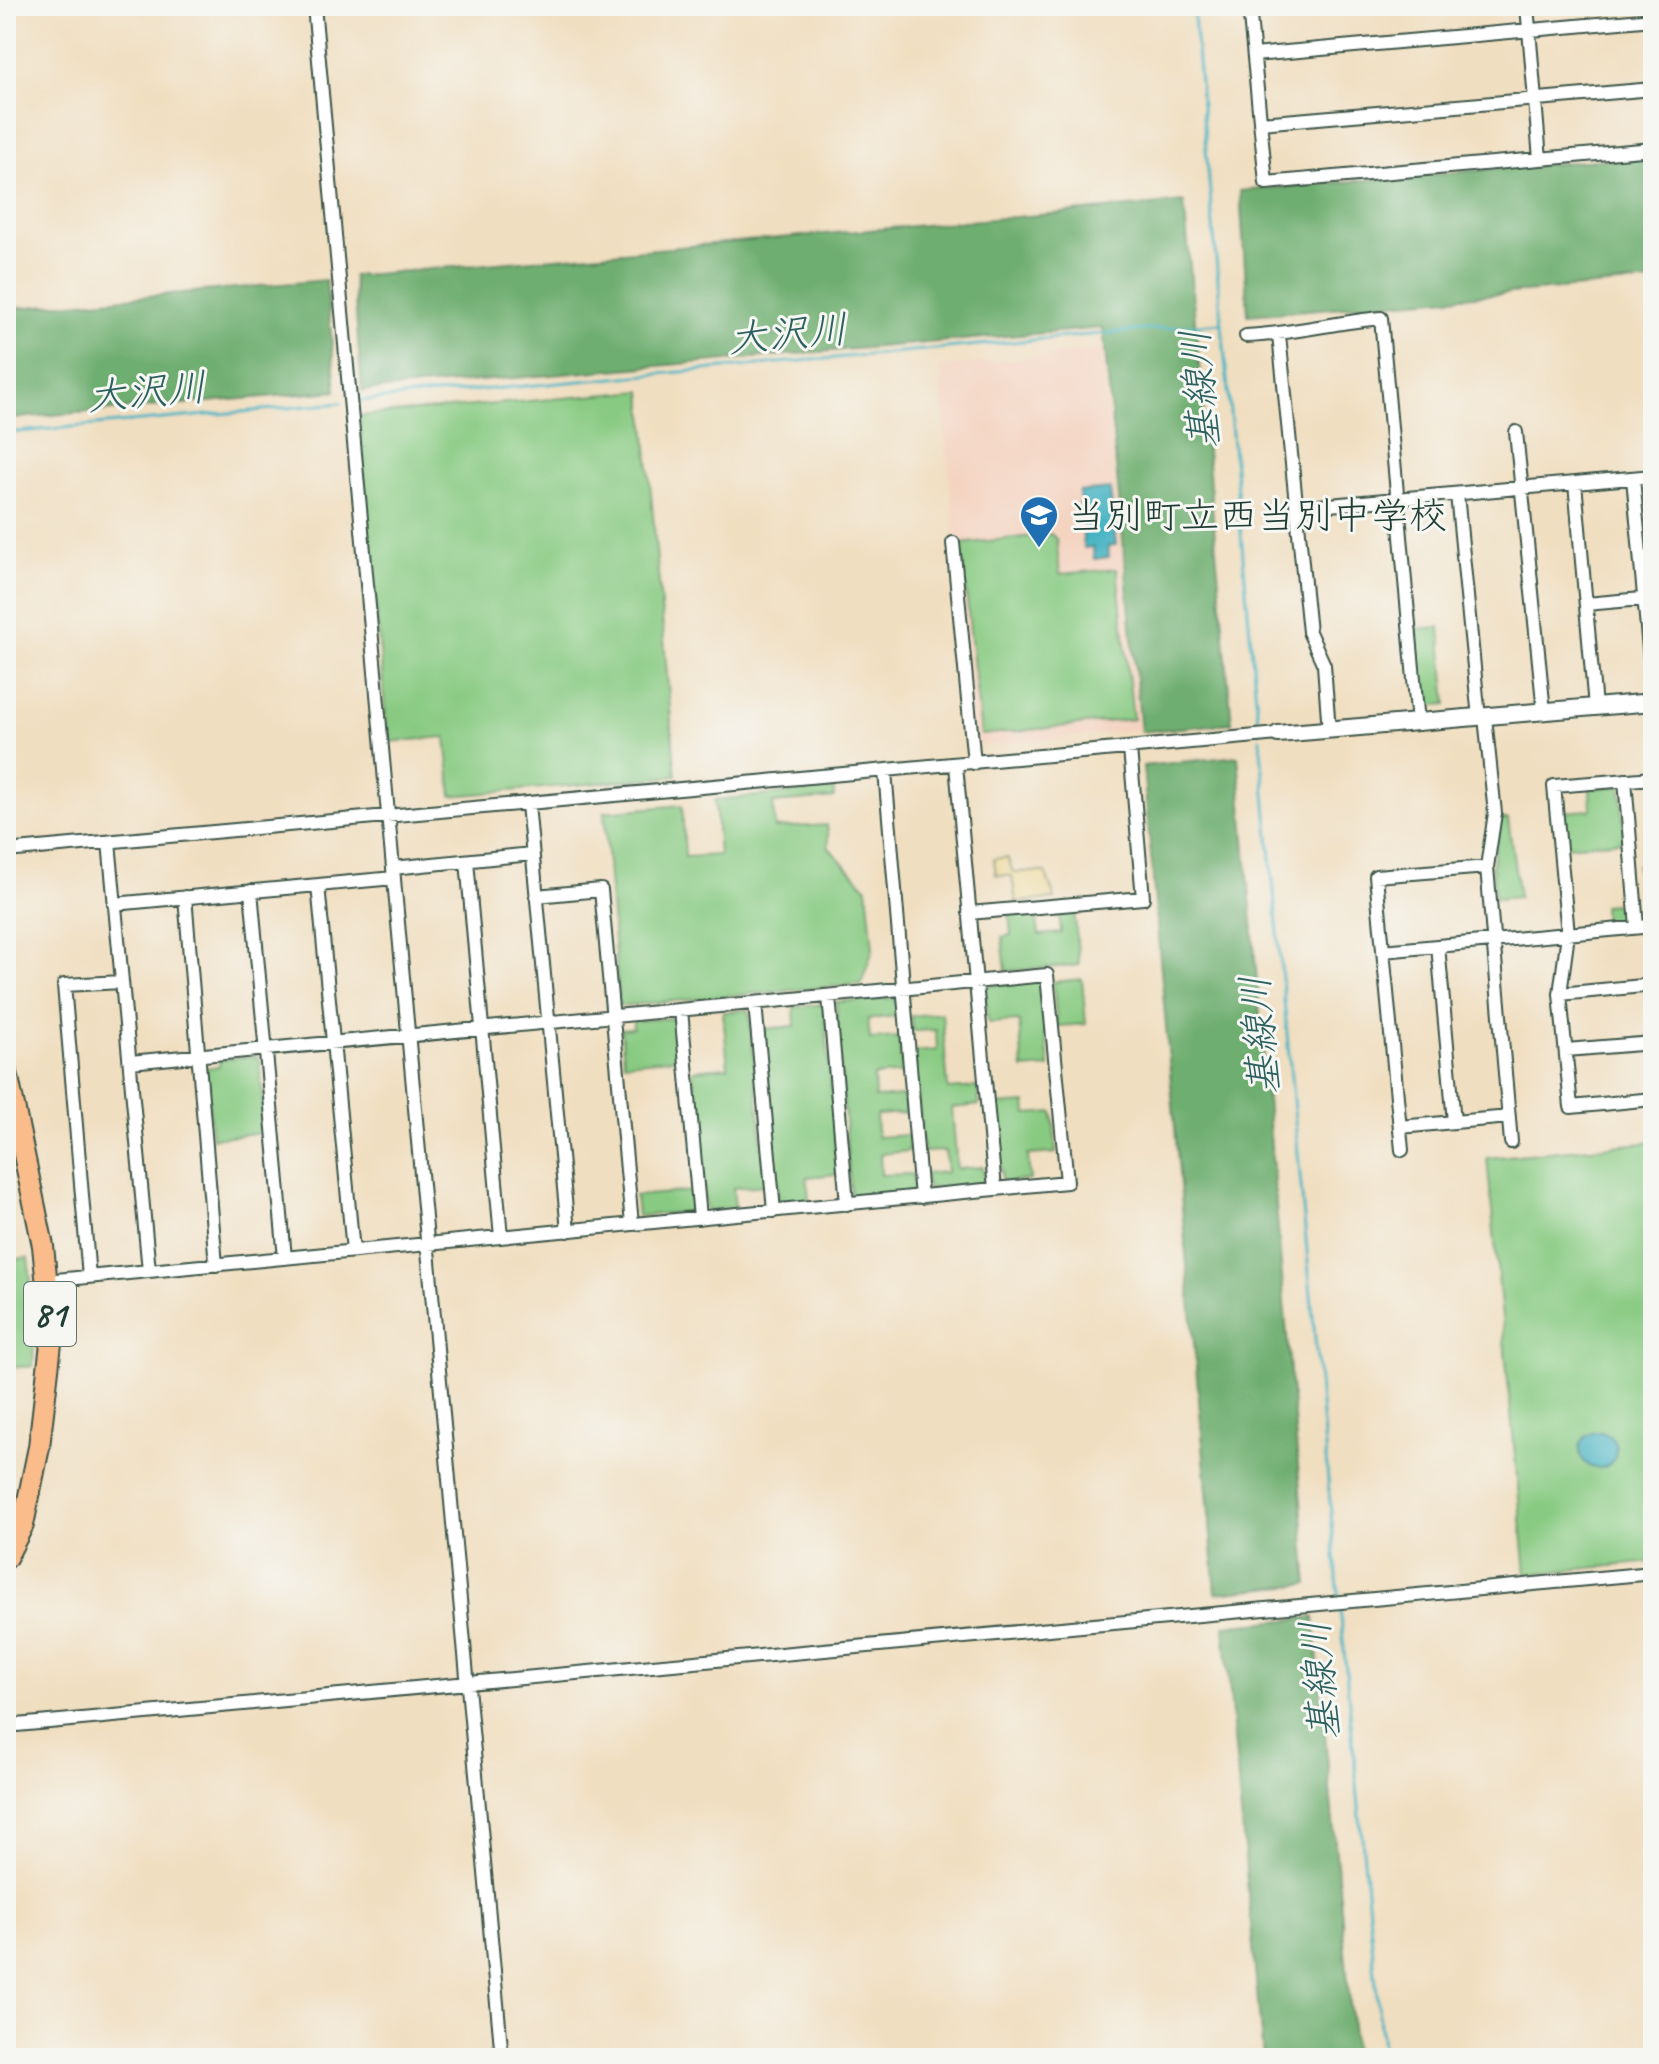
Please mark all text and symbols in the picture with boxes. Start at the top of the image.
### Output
water label: 大沢川 [726,304,850,364]
water label: 基線川 [1170,327,1230,451]
water label: 大沢川 [85,362,209,422]
place label: 当別町立西当別中学校 [1067,492,1447,539]
school or university icon: 当別町立西当別中学校 [1018,494,1060,549]
water label: 基線川 [1230,973,1290,1097]
road number: 81 [24,1282,76,1346]
water label: 基線川 [1290,1618,1350,1742]

